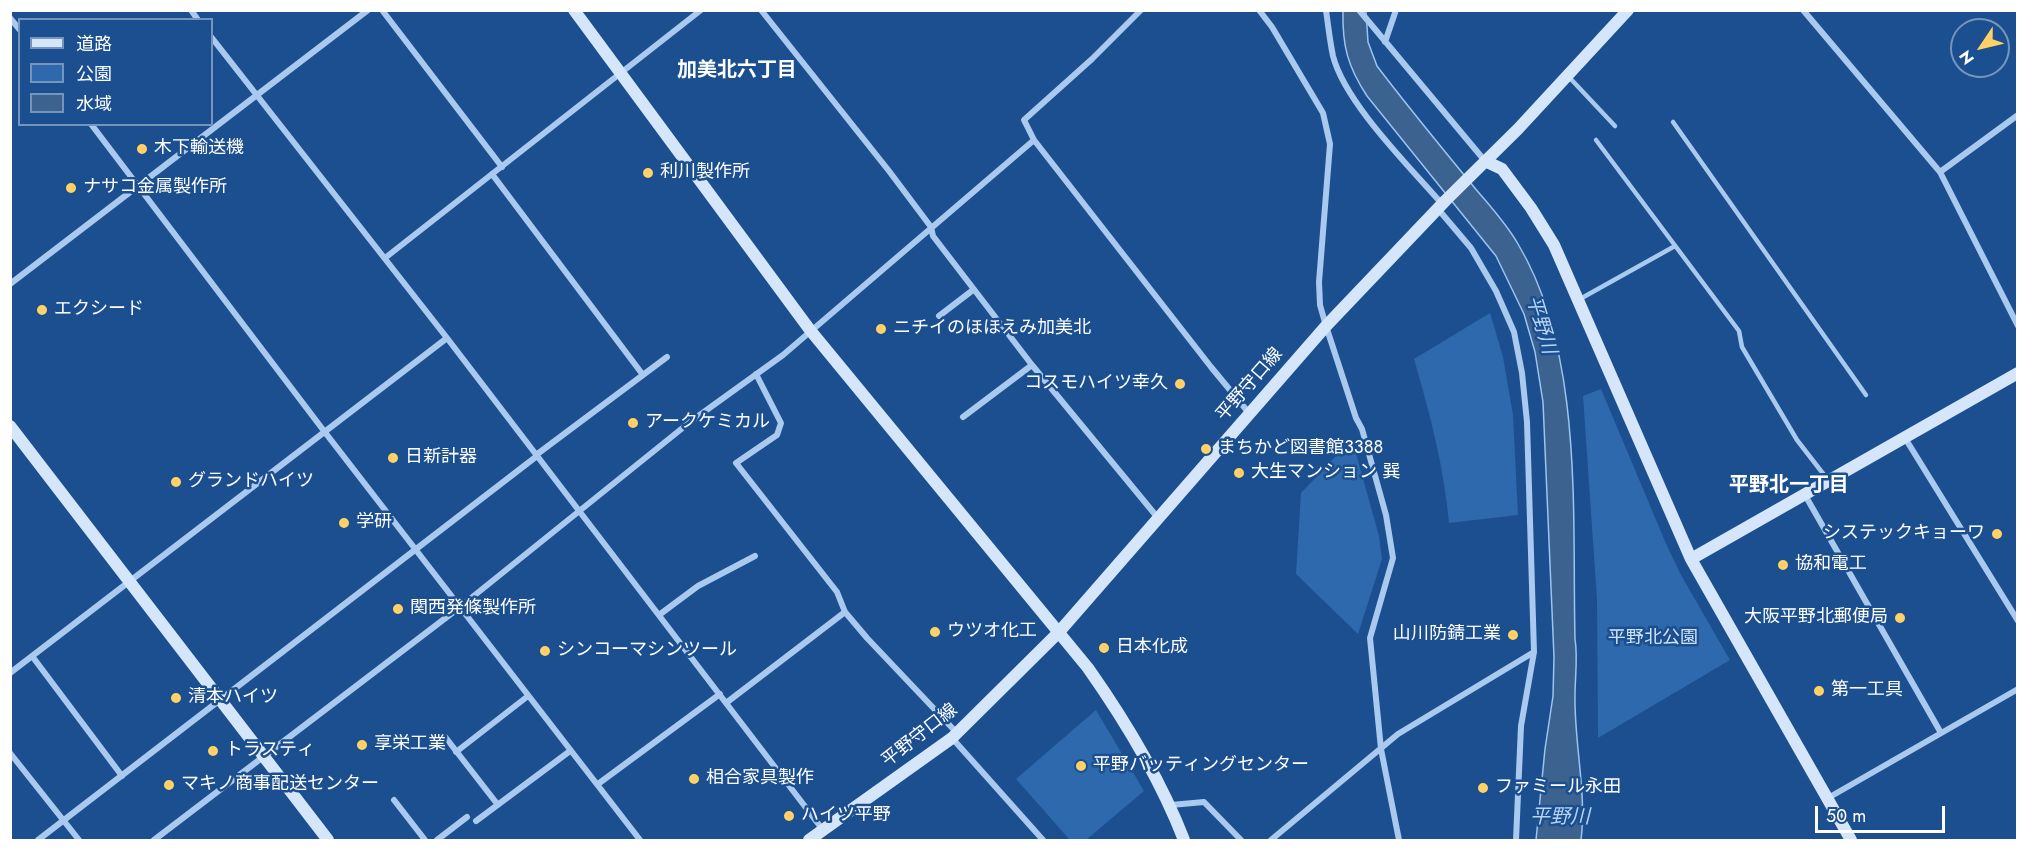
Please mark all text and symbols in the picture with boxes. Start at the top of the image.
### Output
legend [18,18,213,126]
north arrow [1950,18,2010,78]
text: 道路 [76,31,112,57]
text: N [1953,46,1980,69]
district label: 加美北六丁目 [677,59,797,83]
text: 公園 [76,61,112,87]
text: 水域 [76,91,112,117]
place label: 木下輸送機 [154,138,244,160]
marker: 木下輸送機 [135,142,149,156]
place label: 利川製作所 [660,162,750,184]
marker: 利川製作所 [641,166,655,180]
place label: ナサコ金属製作所 [83,177,227,199]
marker: ナサコ金属製作所 [64,181,78,195]
water label: 平野川 [1520,293,1560,357]
place label: エクシード [54,299,144,321]
marker: エクシード [35,303,49,317]
place label: ニチイのほほえみ加美北 [893,318,1091,340]
marker: ニチイのほほえみ加美北 [874,322,888,336]
street label: 平野守口線 [1212,344,1288,426]
place label: コスモハイツ幸久 [1024,373,1168,395]
marker: コスモハイツ幸久 [1173,377,1187,391]
place label: アークケミカル [645,412,770,434]
marker: アークケミカル [626,416,640,430]
place label: まちかど図書館3388 [1218,438,1383,460]
marker: まちかど図書館3388 [1199,442,1213,456]
place label: 日新計器 [405,447,477,469]
marker: 日新計器 [386,451,400,465]
place label: 大生マンション 巽 [1251,462,1400,484]
marker: 大生マンション 巽 [1232,466,1246,480]
place label: グランドハイツ [188,471,314,493]
district label: 平野北一丁目 [1729,474,1849,498]
marker: グランドハイツ [169,475,183,489]
place label: 学研 [356,512,392,534]
marker: 学研 [337,516,351,530]
place label: システックキョーワ [1823,523,1985,545]
marker: システックキョーワ [1990,527,2004,541]
place label: 協和電工 [1795,554,1867,576]
marker: 協和電工 [1776,558,1790,572]
place label: 関西発條製作所 [410,598,536,620]
marker: 関西発條製作所 [391,602,405,616]
place label: 大阪平野北郵便局 [1744,607,1888,629]
marker: 大阪平野北郵便局 [1893,611,1907,625]
place label: ウツオ化工 [947,621,1037,643]
place label: 山川防錆工業 [1393,624,1501,646]
marker: ウツオ化工 [928,625,942,639]
marker: 山川防錆工業 [1506,628,1520,642]
park label: 平野北公園 [1608,628,1698,650]
place label: 日本化成 [1116,637,1188,659]
place label: シンコーマシンツール [557,640,737,662]
marker: 日本化成 [1097,641,1111,655]
marker: シンコーマシンツール [538,644,552,658]
place label: 第一工具 [1831,680,1903,702]
marker: 第一工具 [1812,684,1826,698]
place label: 清本ハイツ [188,687,278,709]
marker: 清本ハイツ [169,691,183,705]
street label: 平野守口線 [878,700,962,772]
place label: 享栄工業 [374,734,446,756]
marker: 享栄工業 [355,738,369,752]
place label: トラスティ [225,740,315,762]
marker: トラスティ [206,744,220,758]
place label: 平野バッティングセンター [1093,755,1309,777]
marker: 平野バッティングセンター [1074,759,1088,773]
place label: 相合家具製作 [706,768,814,790]
marker: 相合家具製作 [687,772,701,786]
place label: マキノ商事配送センター [181,774,379,796]
place label: ファミール永田 [1495,777,1621,799]
marker: マキノ商事配送センター [162,778,176,792]
marker: ファミール永田 [1476,781,1490,795]
scale bar [1818,794,1948,832]
text: 50 m [1826,803,1866,829]
place label: ハイツ平野 [801,805,891,827]
water label: 平野川 [1530,806,1590,830]
marker: ハイツ平野 [782,809,796,823]

